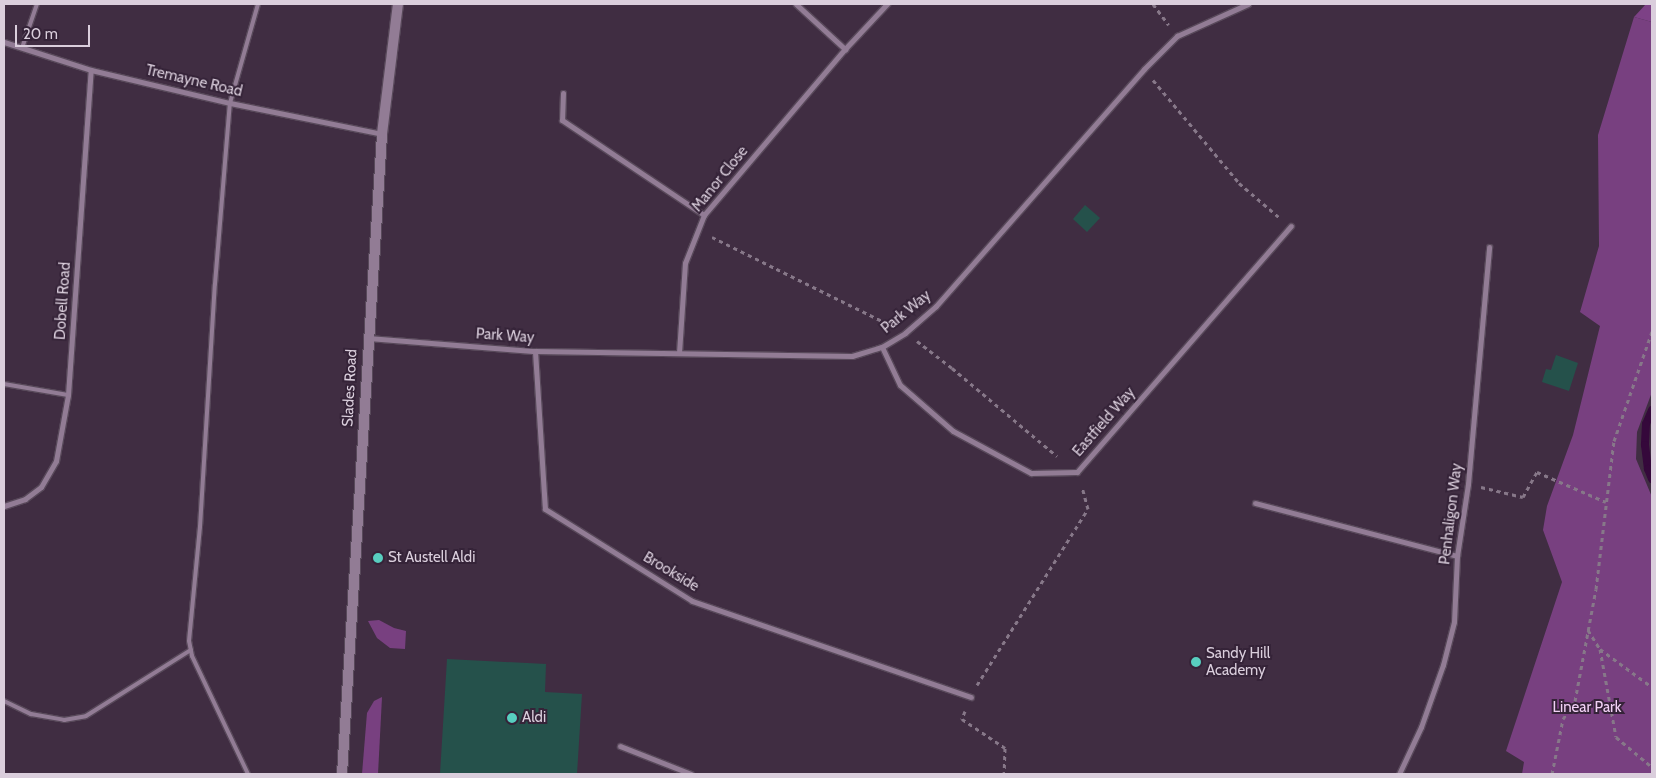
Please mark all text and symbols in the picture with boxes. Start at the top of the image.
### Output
scale bar [18,15,92,47]
text: 20 m [23,25,58,43]
street label: Tremayne Road [144,61,244,101]
street label: Manor Close [688,143,752,215]
street label: Dobell Road [51,261,75,341]
street label: Park Way [878,287,934,337]
street label: Park Way [475,325,535,347]
street label: Slades Road [339,349,361,427]
street label: Eastfield Way [1069,384,1139,460]
street label: Penhaligon Way [1436,462,1466,566]
street label: Brookside [640,548,702,596]
place label: St Austell Aldi [388,549,475,567]
marker: St Austell Aldi [372,552,384,564]
place label: Sandy Hill Academy [1206,644,1270,679]
marker: Sandy Hill Academy [1190,656,1202,668]
park label: Linear Park [1552,699,1622,717]
place label: Aldi [522,709,546,727]
marker: Aldi [506,712,518,724]

